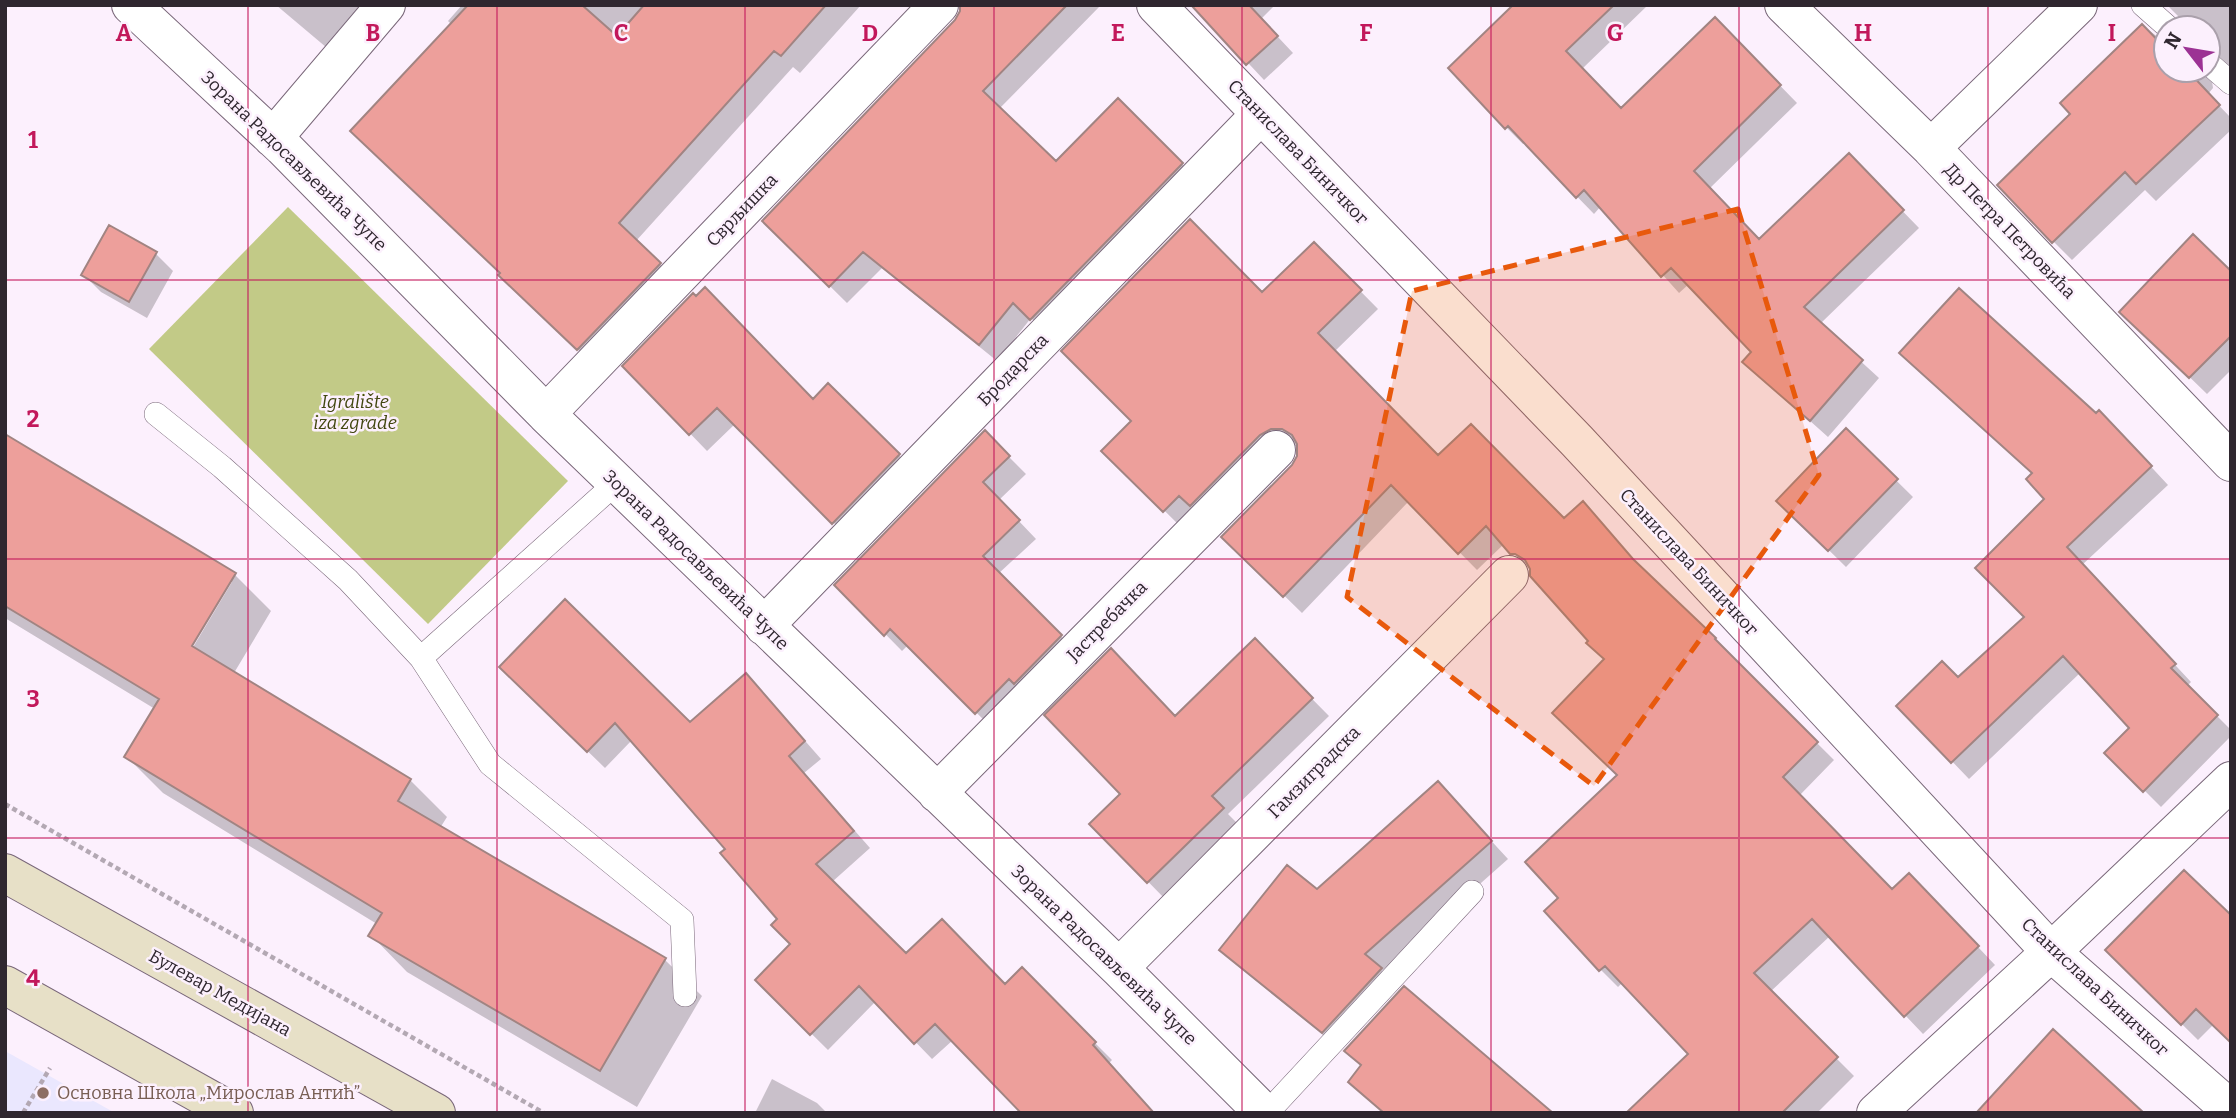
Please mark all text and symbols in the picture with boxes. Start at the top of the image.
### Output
north arrow [2152,14,2222,84]
text: A [116,19,133,47]
text: B [366,19,380,47]
text: C [614,19,628,47]
text: D [862,19,878,47]
text: E [1111,19,1125,47]
text: F [1360,19,1373,47]
text: G [1607,19,1624,47]
text: H [1854,19,1872,47]
text: I [2108,19,2116,47]
text: N [2159,28,2187,53]
street label: Зорана Радосављевића Чупе [197,66,391,256]
street label: Станислава Биничког [1223,75,1373,229]
text: 1 [28,126,38,154]
street label: Др Петра Петровића [1940,159,2080,303]
street label: Сврљишка [702,169,782,251]
street label: Бродарска [973,329,1053,411]
park label: Igralište iza zgrade [313,391,397,434]
text: 2 [27,405,40,433]
street label: Зорана Радосављевића Чупе [599,465,793,655]
street label: Станислава Биничког [1615,484,1763,640]
street label: Јастребачка [1062,576,1152,666]
text: 3 [26,685,40,713]
street label: Гамзиградска [1263,721,1365,823]
street label: Зорана Радосављевића Чупе [1007,860,1201,1050]
street label: Станислава Биничког [2017,913,2173,1061]
street label: Булевар Медијана [145,945,295,1041]
text: 4 [26,964,40,992]
place label: Основна Школа „Мирослав Антић” [57,1082,360,1104]
marker: Основна Школа „Мирослав Антић” [35,1085,51,1101]

